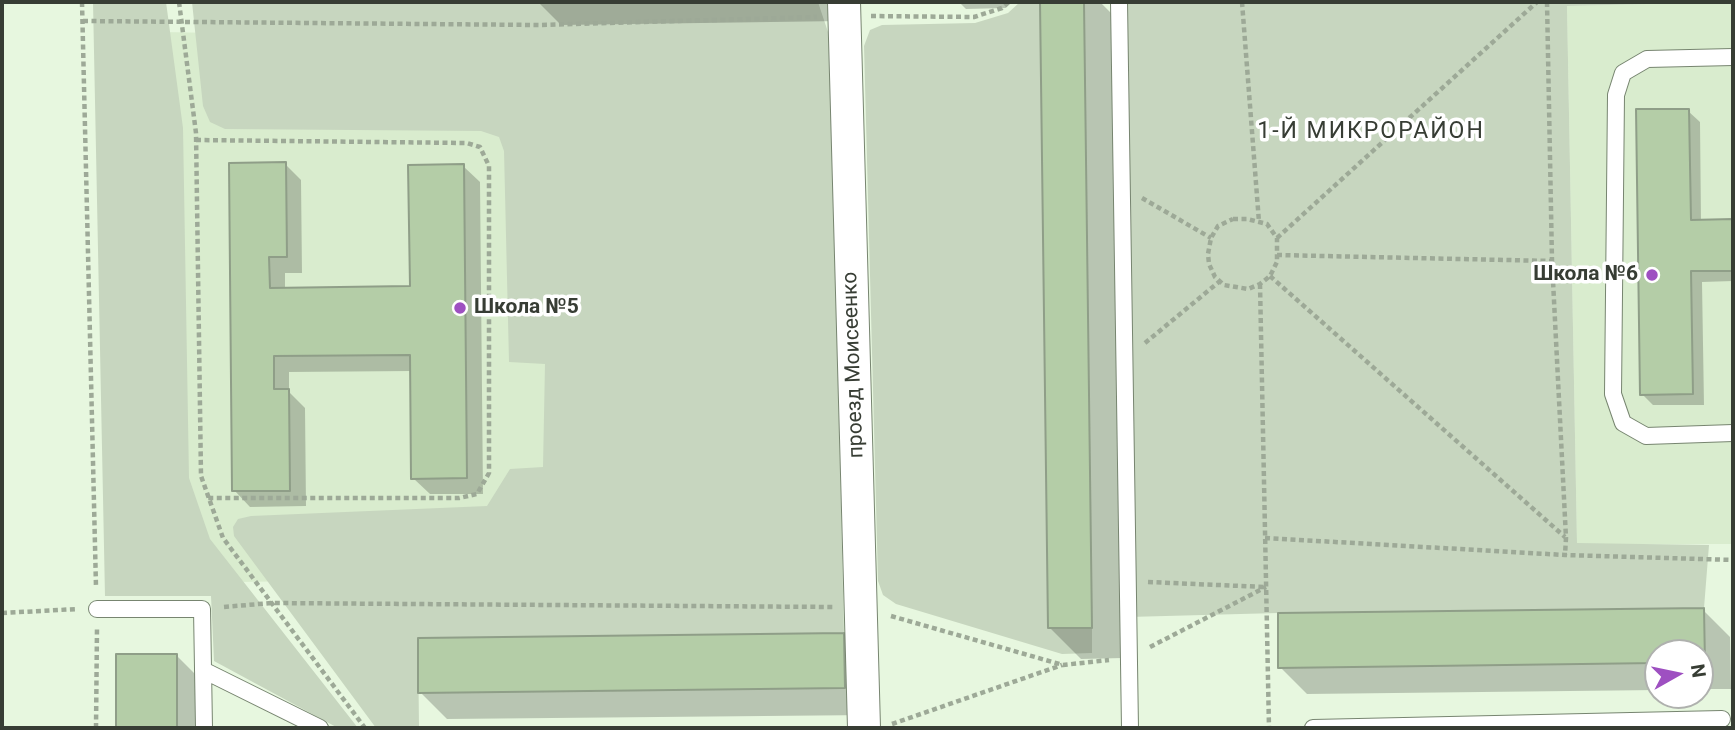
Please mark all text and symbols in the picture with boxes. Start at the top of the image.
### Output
district label: 1-Й МИКРОРАЙОН [1259,118,1483,146]
place label: Школа №6 [1533,262,1638,288]
marker: Школа №6 [1644,267,1660,283]
street label: проезд Моисеенко [838,271,870,459]
place label: Школа №5 [474,295,579,321]
marker: Школа №5 [452,300,468,316]
north arrow [1644,639,1714,709]
text: N [1686,663,1711,679]

